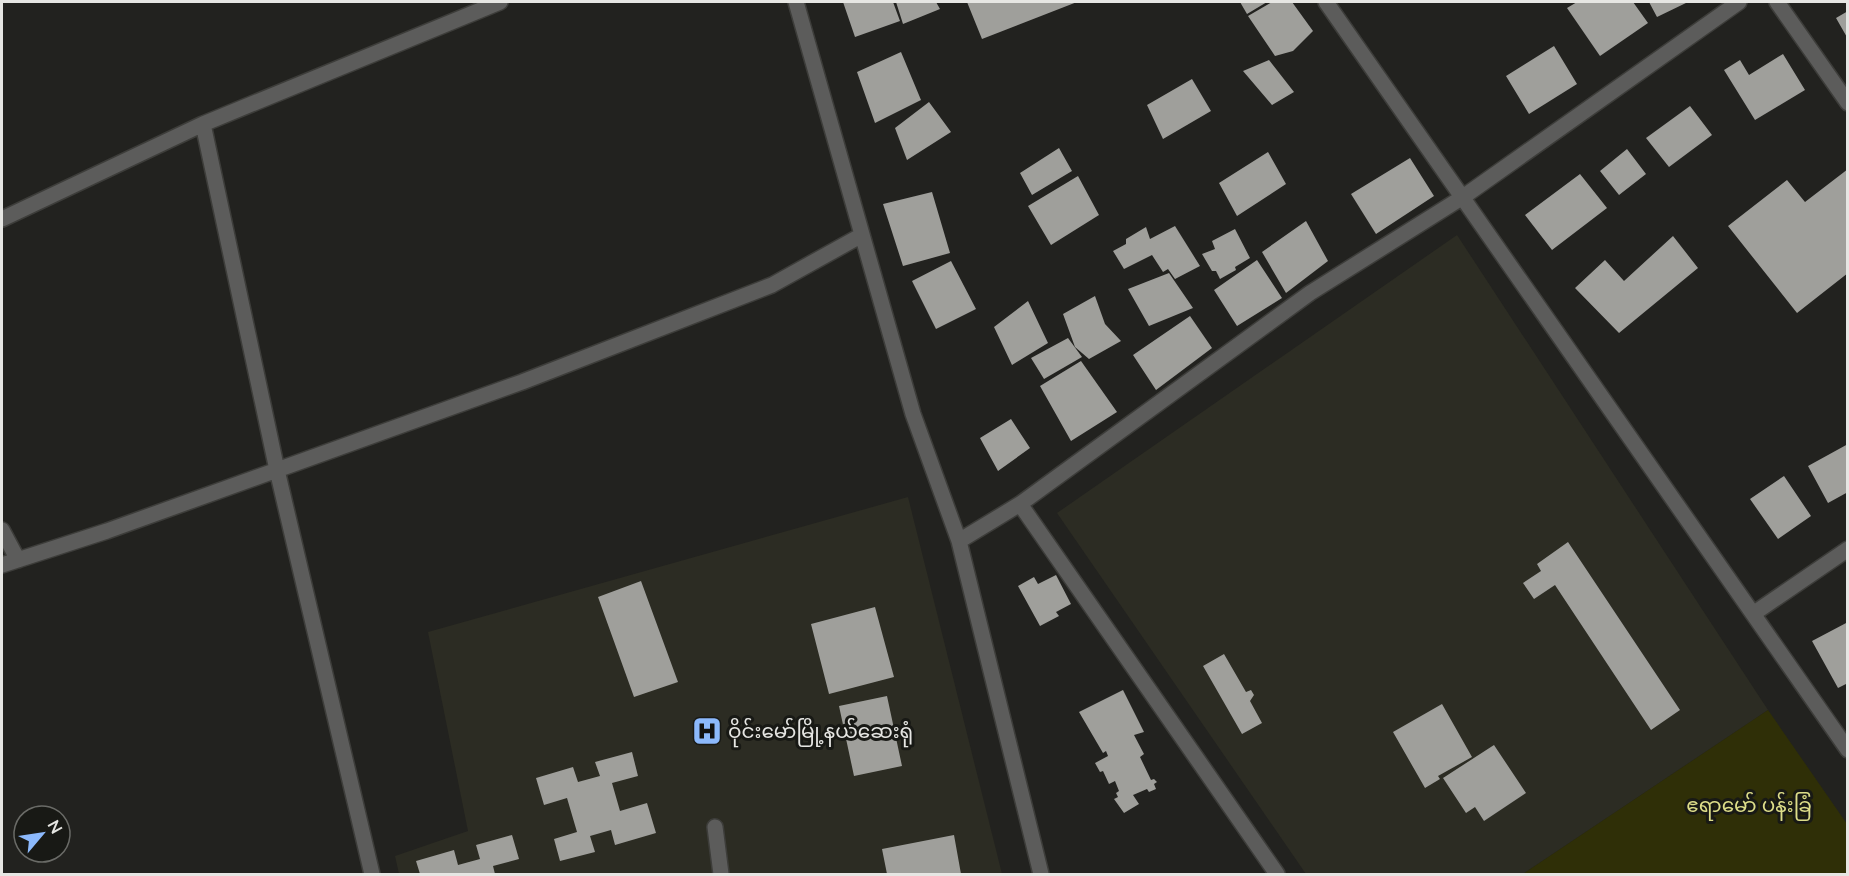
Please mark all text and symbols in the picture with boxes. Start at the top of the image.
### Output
hospital icon: ဝိုင်းမော်မြို့နယ်ဆေးရုံ [691,715,723,747]
place label: ဝိုင်းမော်မြို့နယ်ဆေးရုံ [728,717,913,748]
park label: ဧရာမော် ပန်းခြံ [1686,791,1812,821]
north arrow [12,804,72,864]
text: N [44,816,67,836]

